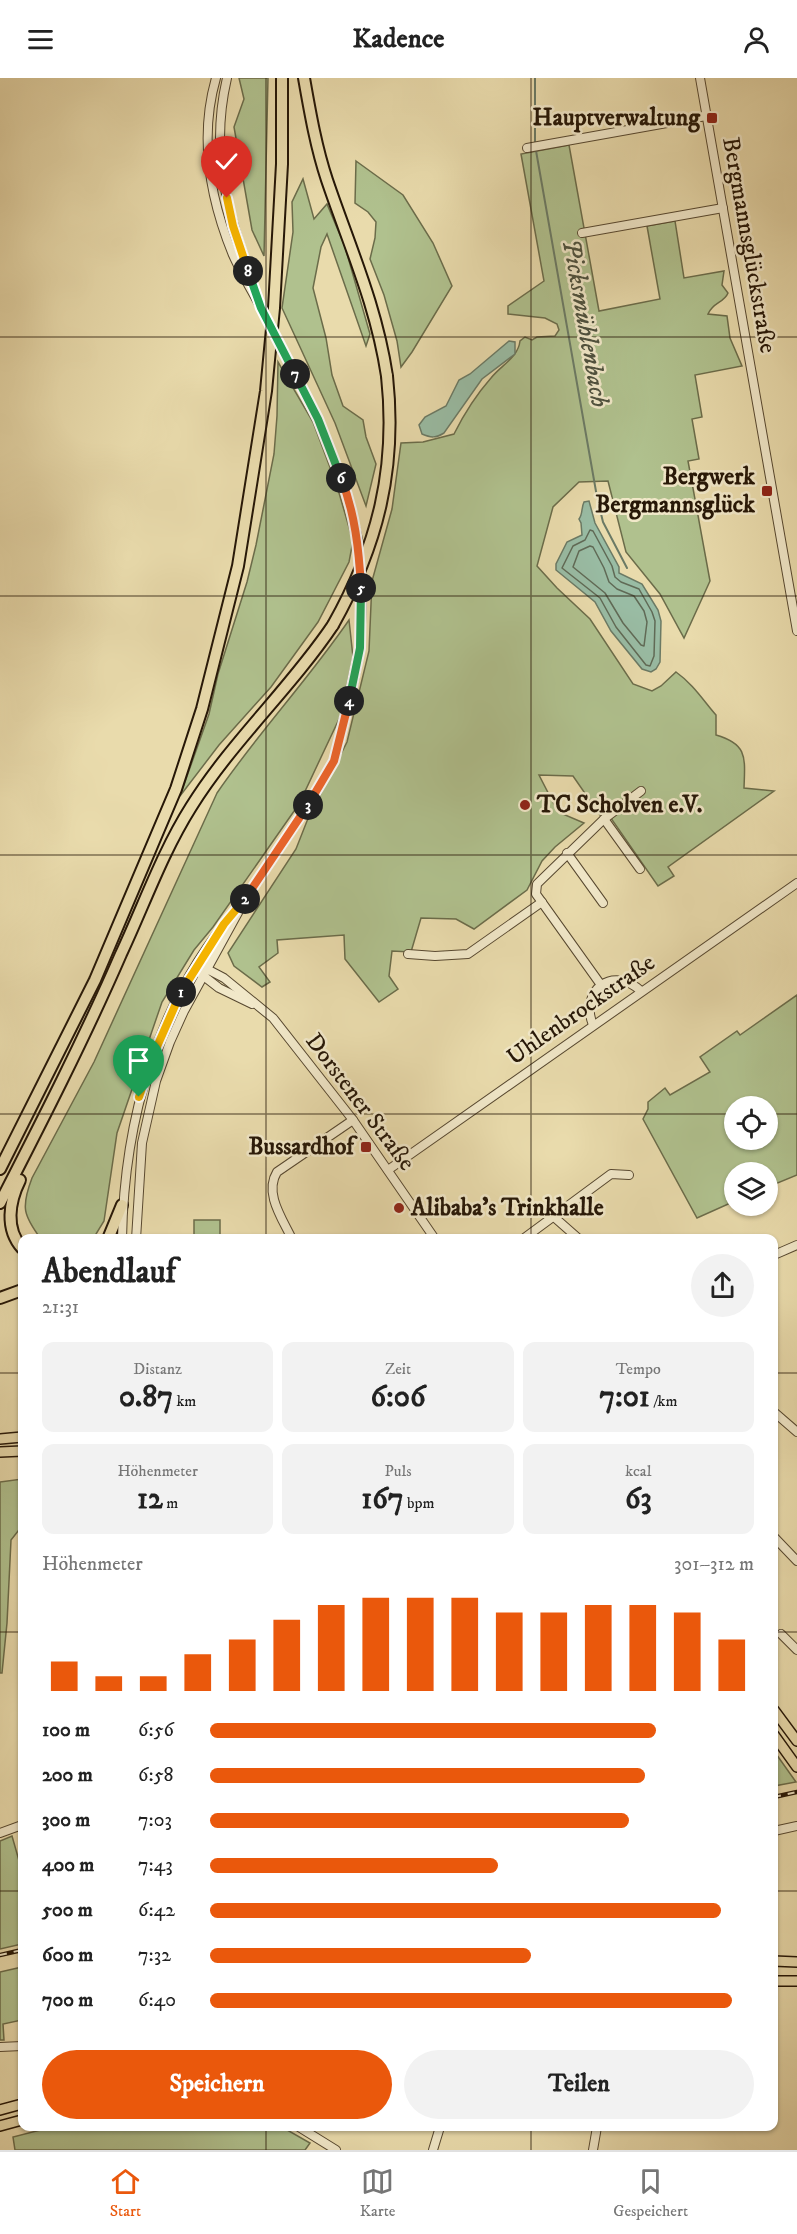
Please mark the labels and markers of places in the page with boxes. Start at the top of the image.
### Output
place label: Hauptverwaltung [533,103,701,133]
marker: Hauptverwaltung [705,111,719,125]
pin [201,136,252,198]
pin: 8 [233,256,263,286]
pin: 7 [280,359,310,389]
place label: Bergwerk Bergmannsglück [595,462,756,520]
pin: 6 [326,463,356,493]
marker: Bergwerk Bergmannsglück [760,484,774,498]
pin: 5 [346,573,376,603]
pin: 4 [334,686,364,716]
pin: 3 [293,790,323,820]
place label: TC Scholven e.V. [536,790,703,820]
marker: TC Scholven e.V. [518,798,532,812]
pin: 2 [230,884,260,914]
pin: 1 [166,977,196,1007]
pin [113,1035,164,1097]
place label: Bussardhof [248,1132,358,1162]
marker: Bussardhof [359,1140,373,1154]
place label: Alibaba's Trinkhalle [410,1193,604,1223]
marker: Alibaba's Trinkhalle [392,1201,406,1215]

